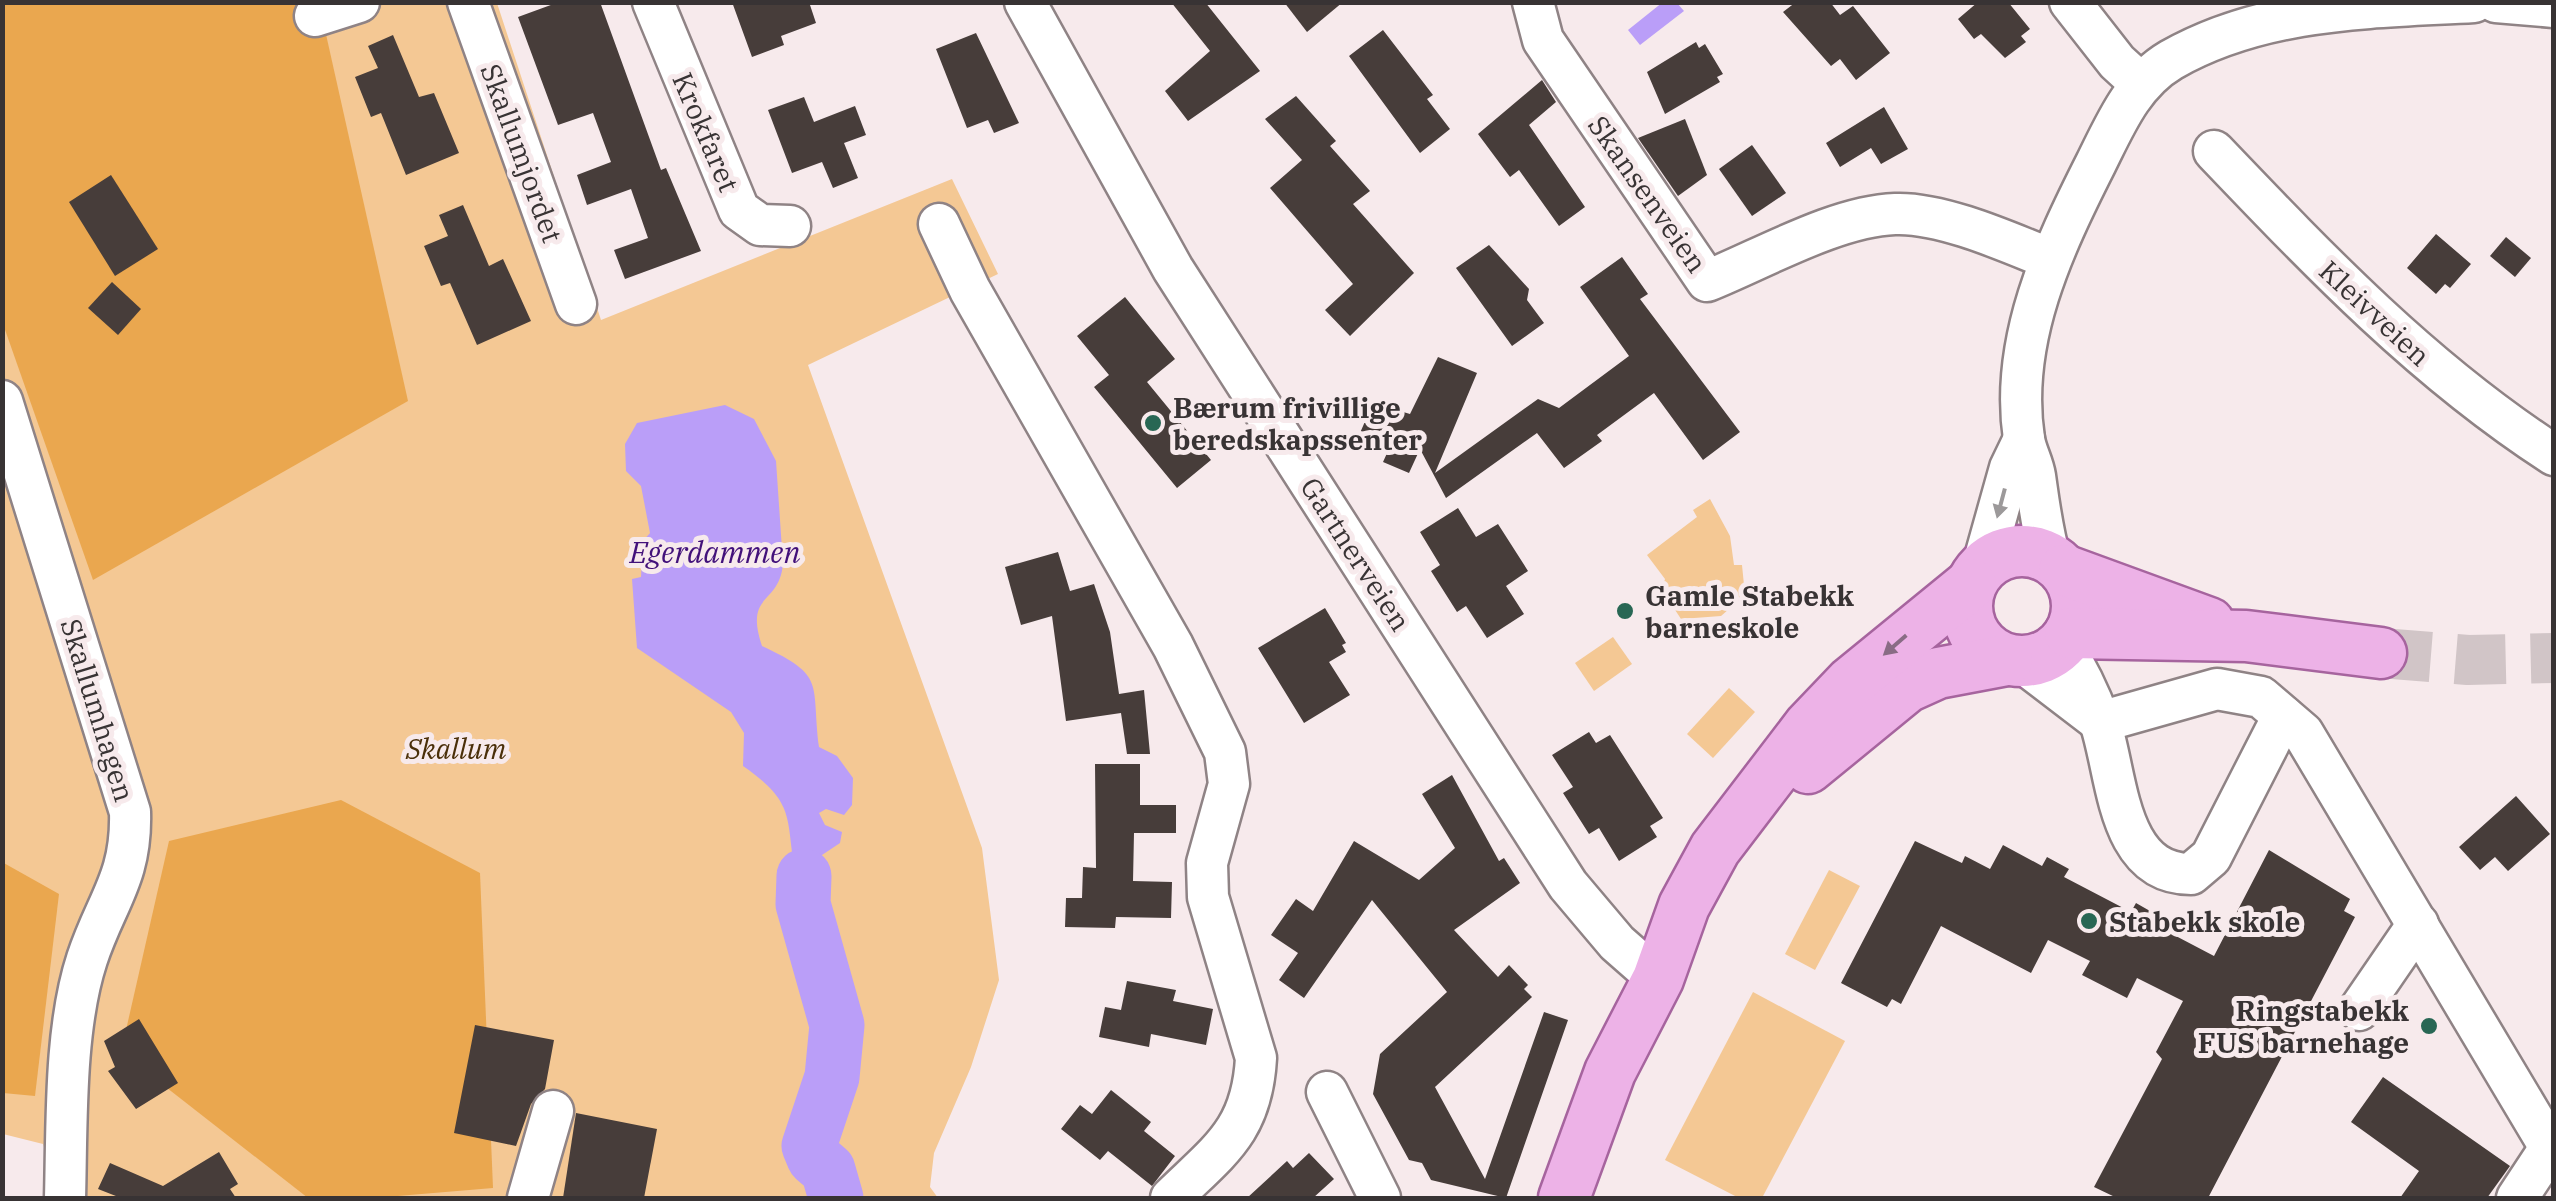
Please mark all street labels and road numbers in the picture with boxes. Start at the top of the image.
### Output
street label: Skallumjordet [473,59,571,248]
street label: Krokfaret [664,67,748,197]
street label: Skansenveien [1580,108,1716,280]
street label: Kleivveien [2312,252,2438,374]
street label: Gartnerveien [1293,470,1419,638]
street label: Skallumhagen [53,614,143,806]

